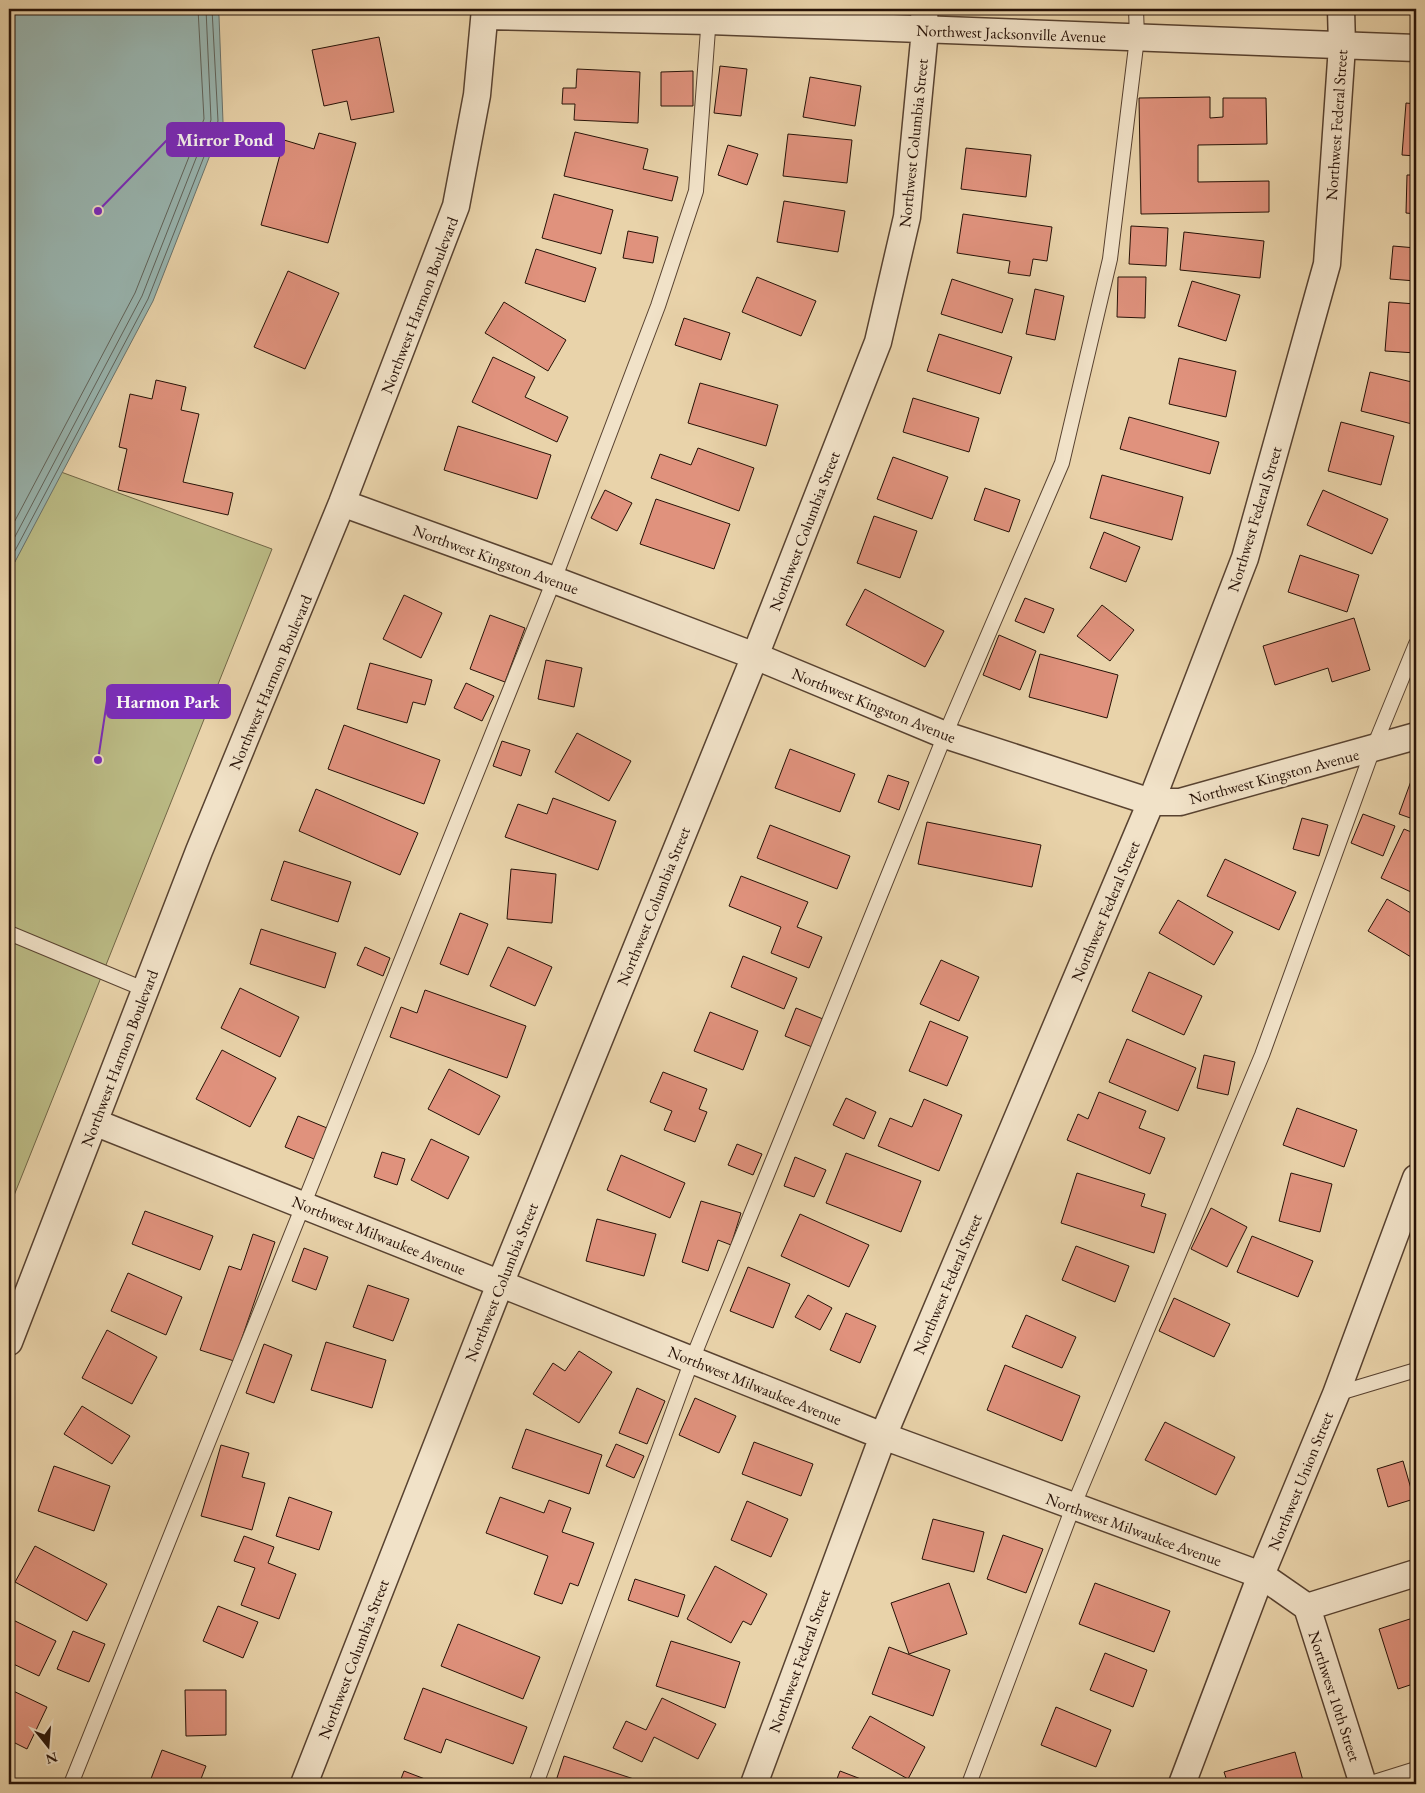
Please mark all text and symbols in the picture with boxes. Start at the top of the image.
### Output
street label: Northwest Jacksonville Avenue [916,20,1106,47]
street label: Northwest Federal Street [1321,49,1352,201]
street label: Northwest Columbia Street [894,58,933,229]
callout: Mirror Pond [167,123,284,156]
text: Mirror Pond [177,128,273,151]
street label: Northwest Harmon Boulevard [376,213,463,397]
street label: Northwest Federal Street [1222,444,1287,594]
street label: Northwest Columbia Street [764,448,845,614]
street label: Northwest Kingston Avenue [410,520,582,599]
street label: Northwest Harmon Boulevard [224,591,317,773]
street label: Northwest Kingston Avenue [789,663,959,748]
callout: Harmon Park [107,685,230,718]
text: Harmon Park [116,690,221,713]
street label: Northwest Kingston Avenue [1187,744,1361,809]
street label: Northwest Columbia Street [612,824,695,989]
street label: Northwest Federal Street [1066,838,1145,985]
street label: Northwest Harmon Boulevard [76,966,163,1150]
street label: Northwest Milwaukee Avenue [289,1191,469,1280]
street label: Northwest Columbia Street [460,1200,543,1365]
street label: Northwest Federal Street [908,1211,987,1358]
street label: Northwest Milwaukee Avenue [665,1341,845,1430]
street label: Northwest Union Street [1263,1409,1338,1554]
street label: Northwest Milwaukee Avenue [1043,1488,1225,1571]
street label: Northwest Columbia Street [313,1576,394,1742]
street label: Northwest Federal Street [764,1587,835,1736]
street label: Northwest 10th Street [1304,1628,1366,1764]
north arrow [22,1720,72,1770]
text: N [43,1748,60,1769]

